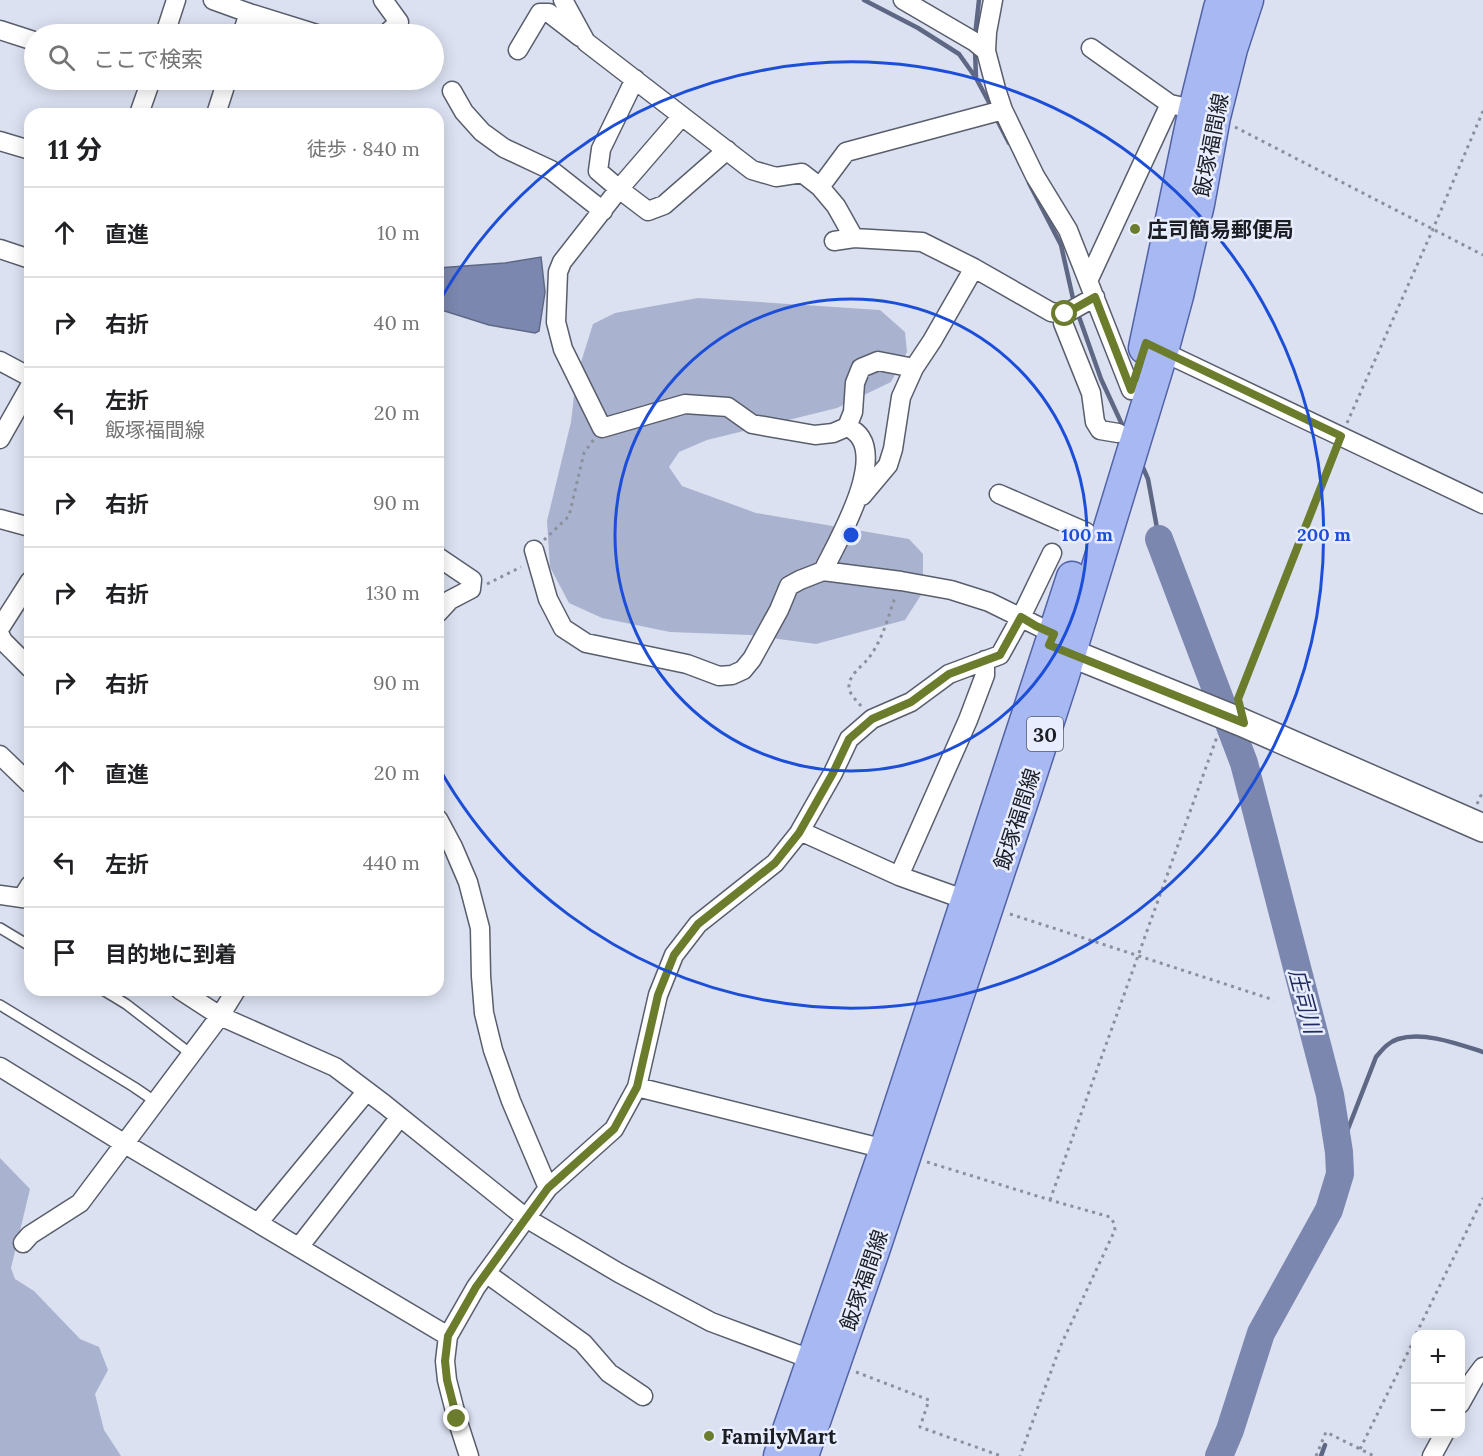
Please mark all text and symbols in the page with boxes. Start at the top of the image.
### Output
search box [24,24,444,90]
icon: search [45,41,78,74]
text: ここで検索 [93,45,203,73]
street label: 飯塚福間線 [1188,91,1234,199]
text: 11 分 [48,133,102,166]
text: 徒歩 · 840 m [307,136,420,161]
icon: ahead [48,216,81,249]
place label: 庄司簡易郵便局 [1147,216,1294,243]
text: 直進 [105,220,149,248]
text: 10 m [377,220,420,245]
marker: 庄司簡易郵便局 [1128,222,1142,236]
route start [1051,300,1077,326]
icon: right [48,306,81,339]
text: 右折 [105,310,149,338]
text: 40 m [374,310,420,335]
text: 左折 [105,386,149,414]
icon: left [48,396,81,429]
text: 20 m [374,400,420,425]
text: 飯塚福間線 [105,417,205,442]
icon: right [48,486,81,519]
text: 右折 [105,490,149,518]
text: 90 m [373,490,420,515]
text: 100 m [1061,523,1113,546]
text: 200 m [1297,523,1351,546]
centre of rings [841,525,861,545]
icon: right [48,576,81,609]
text: 右折 [105,580,149,608]
text: 130 m [366,580,420,605]
icon: right [48,666,81,699]
text: 右折 [105,670,149,698]
text: 90 m [373,670,420,695]
road number: 30 [1027,717,1063,751]
icon: ahead [48,756,81,789]
text: 直進 [105,760,149,788]
text: 20 m [374,760,420,785]
street label: 飯塚福間線 [988,765,1046,873]
icon: left [48,846,81,879]
text: 左折 [105,850,149,878]
text: 440 m [363,850,420,875]
icon: arrive [48,936,81,969]
text: 目的地に到着 [105,940,237,968]
water label: 庄司川 [1283,965,1328,1038]
street label: 飯塚福間線 [834,1226,894,1334]
map controls [1411,1330,1465,1438]
button: + [1411,1330,1465,1384]
button: − [1411,1384,1465,1438]
route end [443,1405,469,1431]
place label: FamilyMart [721,1423,837,1450]
marker: FamilyMart [702,1429,716,1443]

